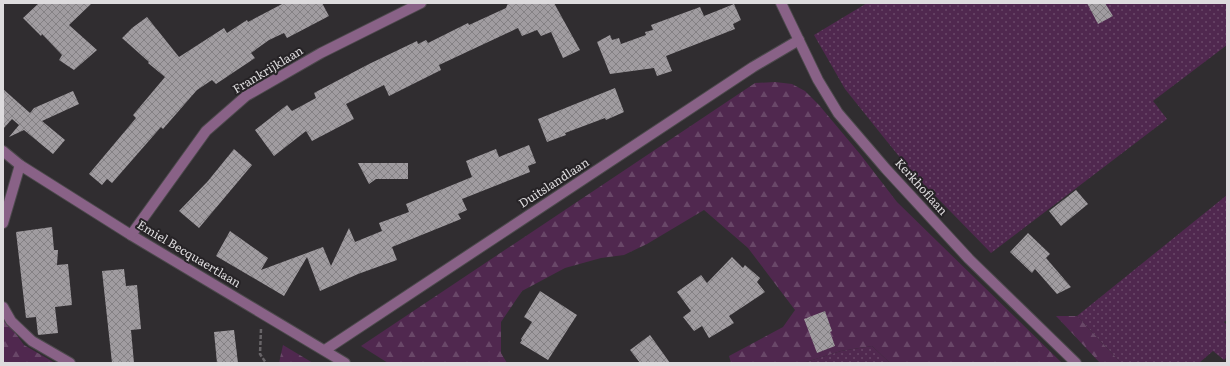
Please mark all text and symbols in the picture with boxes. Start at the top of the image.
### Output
street label: Frankrijklaan [229,41,306,97]
street label: Duitslandlaan [515,153,592,212]
street label: Kerkhoflaan [891,154,952,219]
street label: Emiel Becquaertlaan [134,215,245,291]

